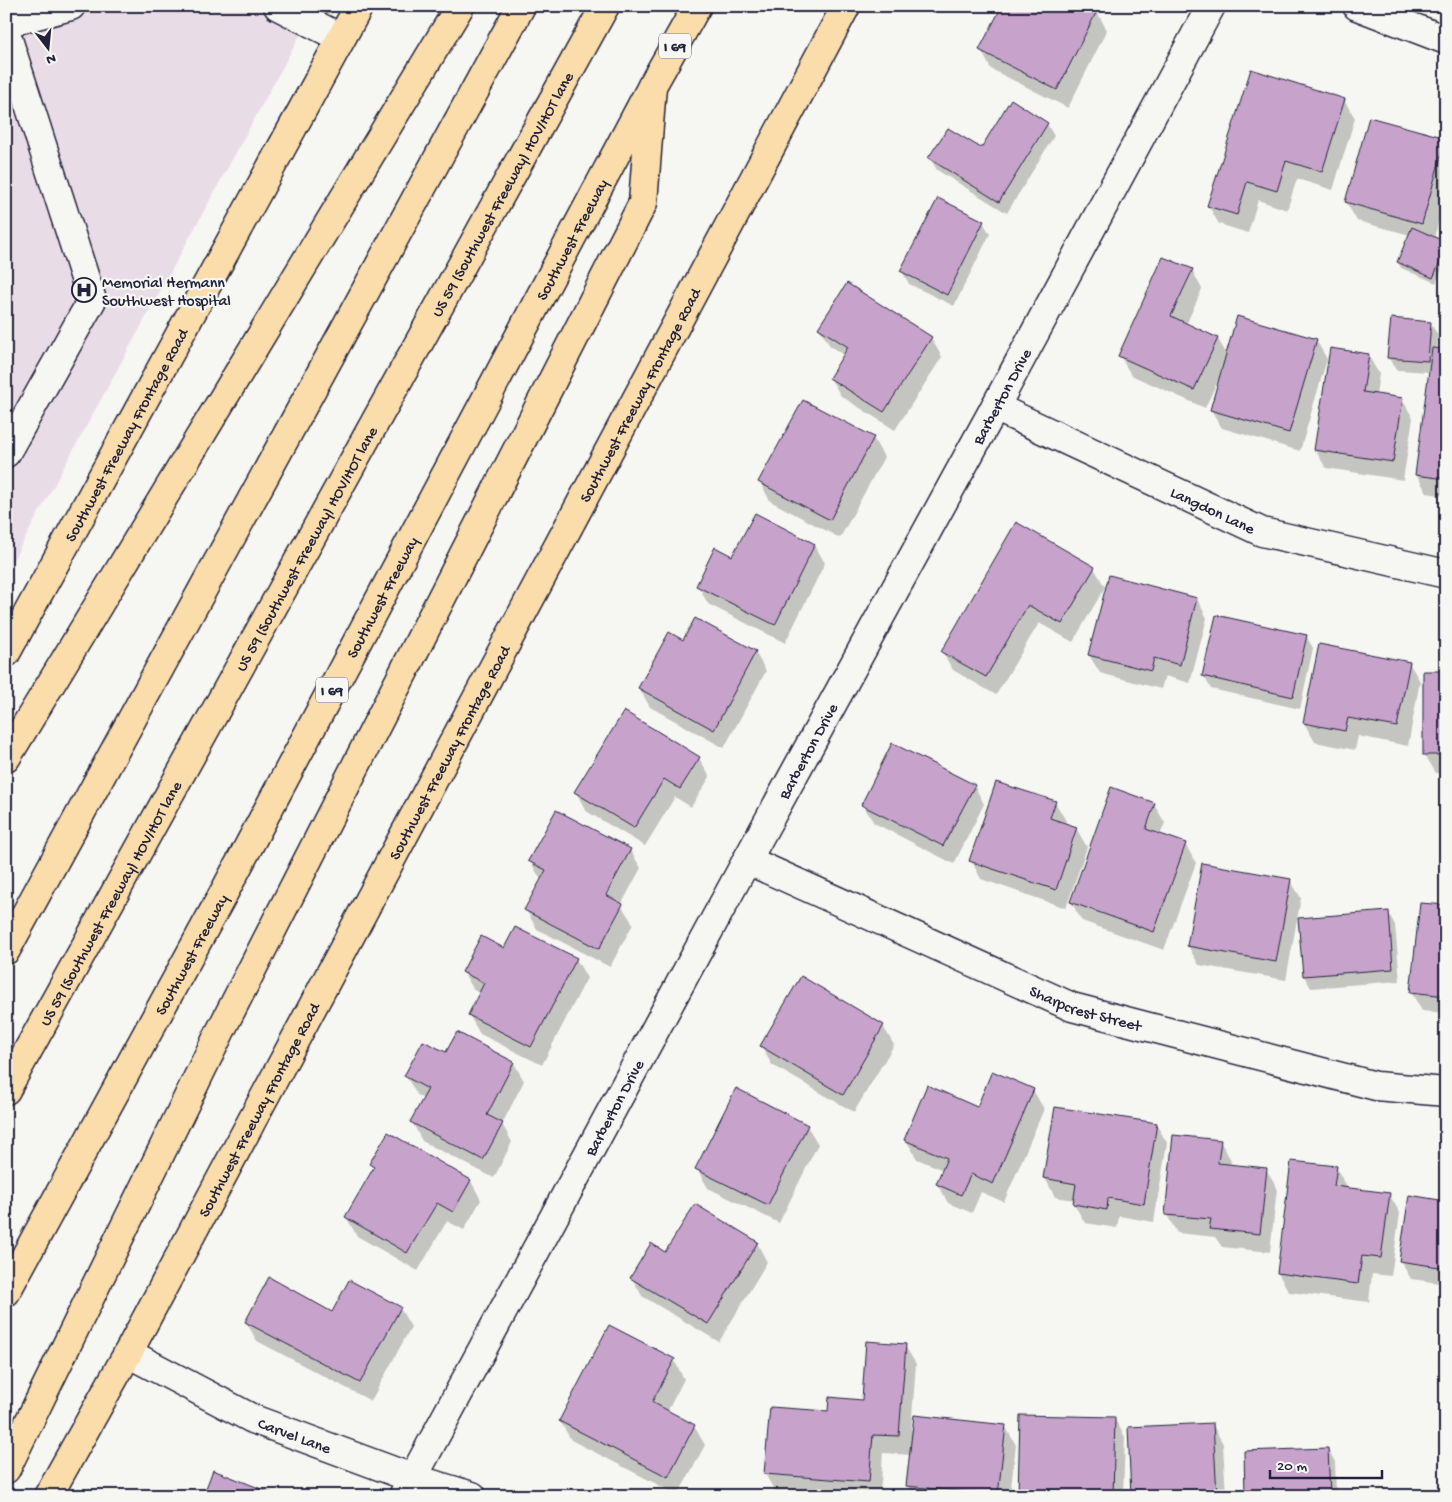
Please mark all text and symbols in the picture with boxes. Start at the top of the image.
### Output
north arrow [22,22,72,72]
road number: I 69 [659,34,691,58]
text: N [44,49,58,68]
street label: US 59 (Southwest Freeway) HOV/HOT lane [426,68,576,320]
street label: Southwest Freeway [531,175,611,303]
place label: Memorial Hermann Southwest Hospital [102,275,231,312]
hospital icon: Memorial Hermann Southwest Hospital [71,277,97,303]
street label: Southwest Freeway Frontage Road [577,284,708,507]
street label: Southwest Freeway Frontage Road [63,325,195,546]
street label: Barberton Drive [970,346,1038,450]
street label: US 59 (Southwest Freeway) HOV/HOT lane [233,423,384,676]
street label: Langdon Lane [1166,484,1258,541]
street label: Southwest Freeway [344,534,424,662]
street label: Southwest Freeway Frontage Road [387,642,517,864]
road number: I 69 [316,678,348,702]
street label: Barberton Drive [776,700,844,804]
street label: US 59 (Southwest Freeway) HOV/HOT lane [37,778,188,1030]
street label: Southwest Freeway [153,892,234,1019]
street label: Sharpcrest Street [1026,983,1144,1038]
street label: Southwest Freeway Frontage Road [196,999,327,1221]
street label: Barberton Drive [582,1057,650,1161]
street label: Carvel Lane [254,1416,334,1460]
scale bar [1270,1447,1382,1479]
text: 20 m [1277,1458,1307,1476]

